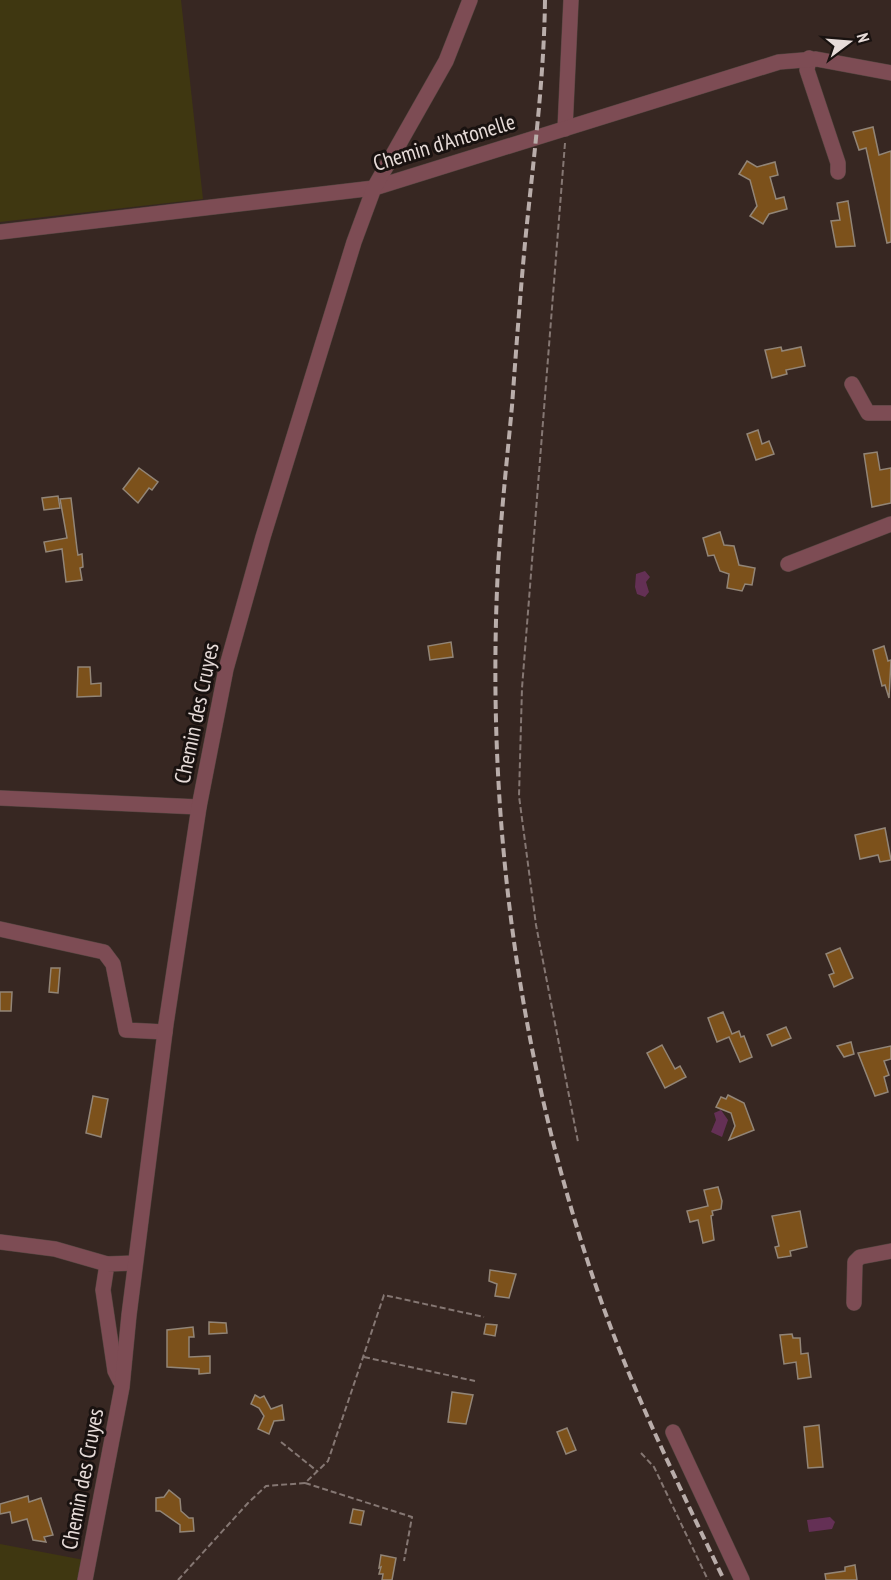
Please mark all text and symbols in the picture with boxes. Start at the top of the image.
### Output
north arrow [819,12,879,72]
text: N [853,31,874,45]
street label: Chemin d'Antonelle [370,107,518,177]
street label: Chemin des Cruyes [167,640,225,786]
street label: Chemin des Cruyes [55,1406,109,1552]

